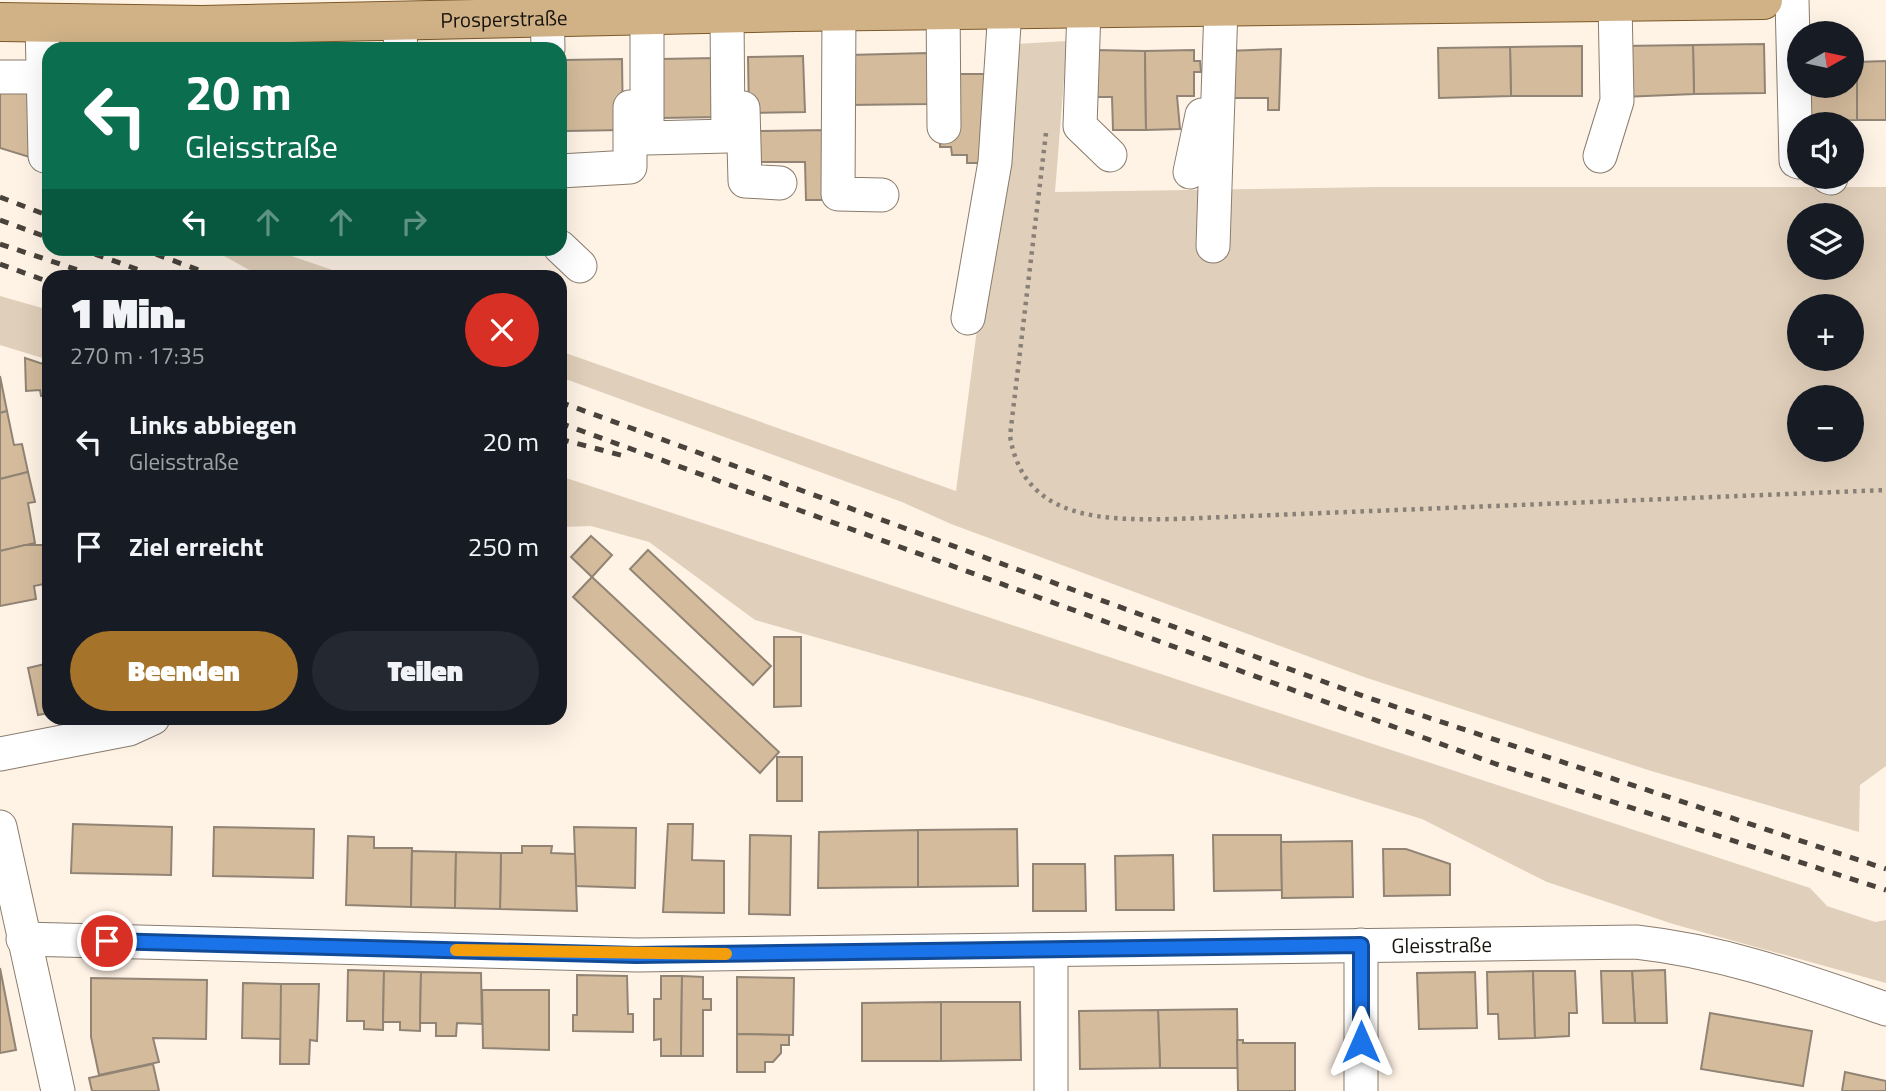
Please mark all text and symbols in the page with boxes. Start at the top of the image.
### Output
street label: Prosperstraße [440,1,568,36]
north arrow [1787,21,1864,98]
map controls [1787,21,1864,462]
text: 20 m [185,54,292,129]
icon: left [70,70,161,161]
button: sound [1787,112,1864,189]
text: Gleisstraße [185,122,338,170]
icon: left [176,203,214,241]
icon: ahead [249,203,287,241]
icon: ahead [322,203,360,241]
icon: right [395,203,433,241]
button: layers [1787,203,1864,280]
text: 1 Min. [70,280,186,344]
button: close [465,293,539,367]
button: + [1787,294,1864,371]
text: 270 m · 17:35 [70,338,205,373]
button: − [1787,385,1864,462]
text: Links abbiegen [129,405,297,444]
text: 20 m [482,422,539,461]
icon: left [70,423,108,461]
text: Gleisstraße [129,444,239,479]
text: Ziel erreicht [129,527,264,566]
text: 250 m [468,527,539,566]
icon: arrive [70,528,108,566]
button: Beenden [70,631,298,711]
button: Teilen [312,631,539,711]
pin [77,911,137,971]
icon: arrive [88,922,126,960]
street label: Gleisstraße [1391,928,1492,961]
position arrow [1324,1005,1398,1079]

